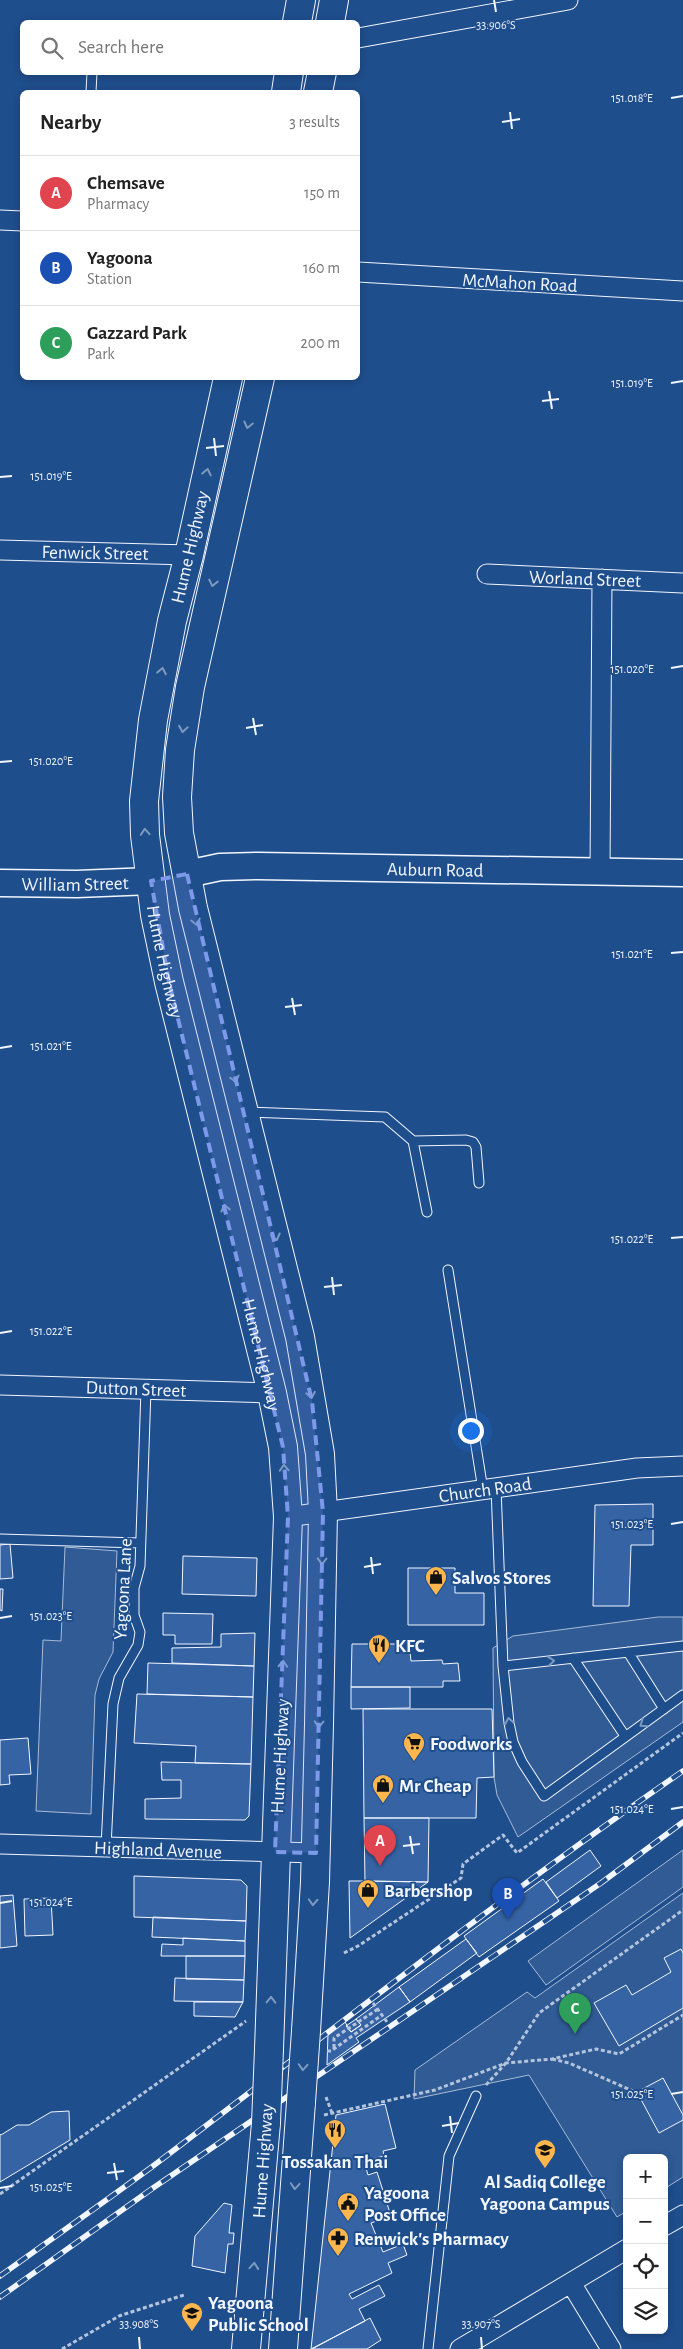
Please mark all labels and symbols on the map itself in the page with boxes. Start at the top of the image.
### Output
text: 33.906°S [476,19,516,31]
text: 151.018°E [611,92,653,104]
street label: McMahon Road [462,271,578,296]
text: 151.019°E [611,377,653,389]
one-way arrow [243,420,254,429]
one-way arrow [201,467,212,476]
text: 151.019°E [30,470,72,482]
street label: Hume Highway [168,489,213,605]
street label: Fenwick Street [41,543,149,564]
street label: Worland Street [529,568,641,591]
one-way arrow [208,579,218,588]
text: 151.020°E [610,663,654,675]
one-way arrow [156,667,167,676]
one-way arrow [179,724,189,733]
text: 151.020°E [29,755,73,767]
one-way arrow [140,828,151,836]
street label: Auburn Road [387,860,484,881]
street label: William Street [21,874,129,895]
street label: Hume Highway [143,904,186,1020]
one-way arrow [190,917,201,926]
text: 151.021°E [611,948,653,960]
text: 151.021°E [30,1040,72,1052]
one-way arrow [229,1075,240,1084]
one-way arrow [220,1203,231,1212]
one-way arrow [270,1232,280,1240]
text: 151.022°E [611,1233,654,1245]
street label: Hume Highway [238,1297,283,1413]
text: 151.022°E [30,1325,73,1337]
street label: Dutton Street [85,1378,187,1401]
one-way arrow [306,1391,316,1400]
your location [458,1418,484,1444]
one-way arrow [279,1464,290,1472]
street label: Church Road [438,1475,533,1506]
text: 151.023°E [611,1518,653,1530]
street label: Yagoona Lane [111,1538,136,1641]
one-way arrow [317,1558,327,1565]
shop icon: Salvos Stores [424,1565,448,1596]
place label: Salvos Stores [452,1569,551,1588]
text: 151.023°E [30,1610,72,1622]
restaurant icon: KFC [367,1633,391,1664]
place label: KFC [395,1637,425,1656]
one-way arrow [548,1656,556,1667]
one-way arrow [278,1660,289,1668]
street label: Hume Highway [268,1698,293,1814]
one-way arrow [504,1717,514,1725]
one-way arrow [639,1718,649,1727]
one-way arrow [314,1720,325,1728]
supermarket icon: Foodworks [402,1731,426,1762]
place label: Foodworks [430,1735,512,1754]
shop icon: Mr Cheap [371,1773,395,1804]
place label: Mr Cheap [399,1777,472,1796]
text: 151.024°E [611,1803,654,1815]
pin: A [364,1825,396,1866]
street label: Highland Avenue [94,1839,222,1862]
shop icon: Barbershop [356,1878,380,1909]
pin: B [492,1878,524,1919]
place label: Barbershop [384,1882,473,1901]
text: 151.024°E [30,1896,73,1908]
one-way arrow [308,1898,319,1906]
pin: C [559,1993,591,2034]
one-way arrow [266,1996,276,2004]
one-way arrow [298,2063,309,2071]
text: 151.025°E [611,2088,653,2100]
street label: Hume Highway [250,2103,277,2219]
restaurant icon: Tossakan Thai [323,2118,347,2149]
school or university icon: Al Sadiq College Yagoona Campus [533,2138,557,2169]
place label: Tossakan Thai [282,2153,388,2172]
place label: Al Sadiq College Yagoona Campus [480,2173,610,2214]
text: 151.025°E [30,2181,72,2193]
one-way arrow [290,2182,301,2190]
place label: Yagoona Post Office [364,2184,446,2225]
public building icon: Yagoona Post Office [336,2191,360,2222]
pharmacy icon: Renwick's Pharmacy [326,2226,350,2257]
place label: Renwick's Pharmacy [354,2230,509,2249]
one-way arrow [248,2261,259,2269]
place label: Yagoona Public School [208,2294,309,2335]
school or university icon: Yagoona Public School [180,2301,204,2332]
text: 33.908°S [119,2318,159,2330]
text: 33.907°S [462,2318,501,2330]

